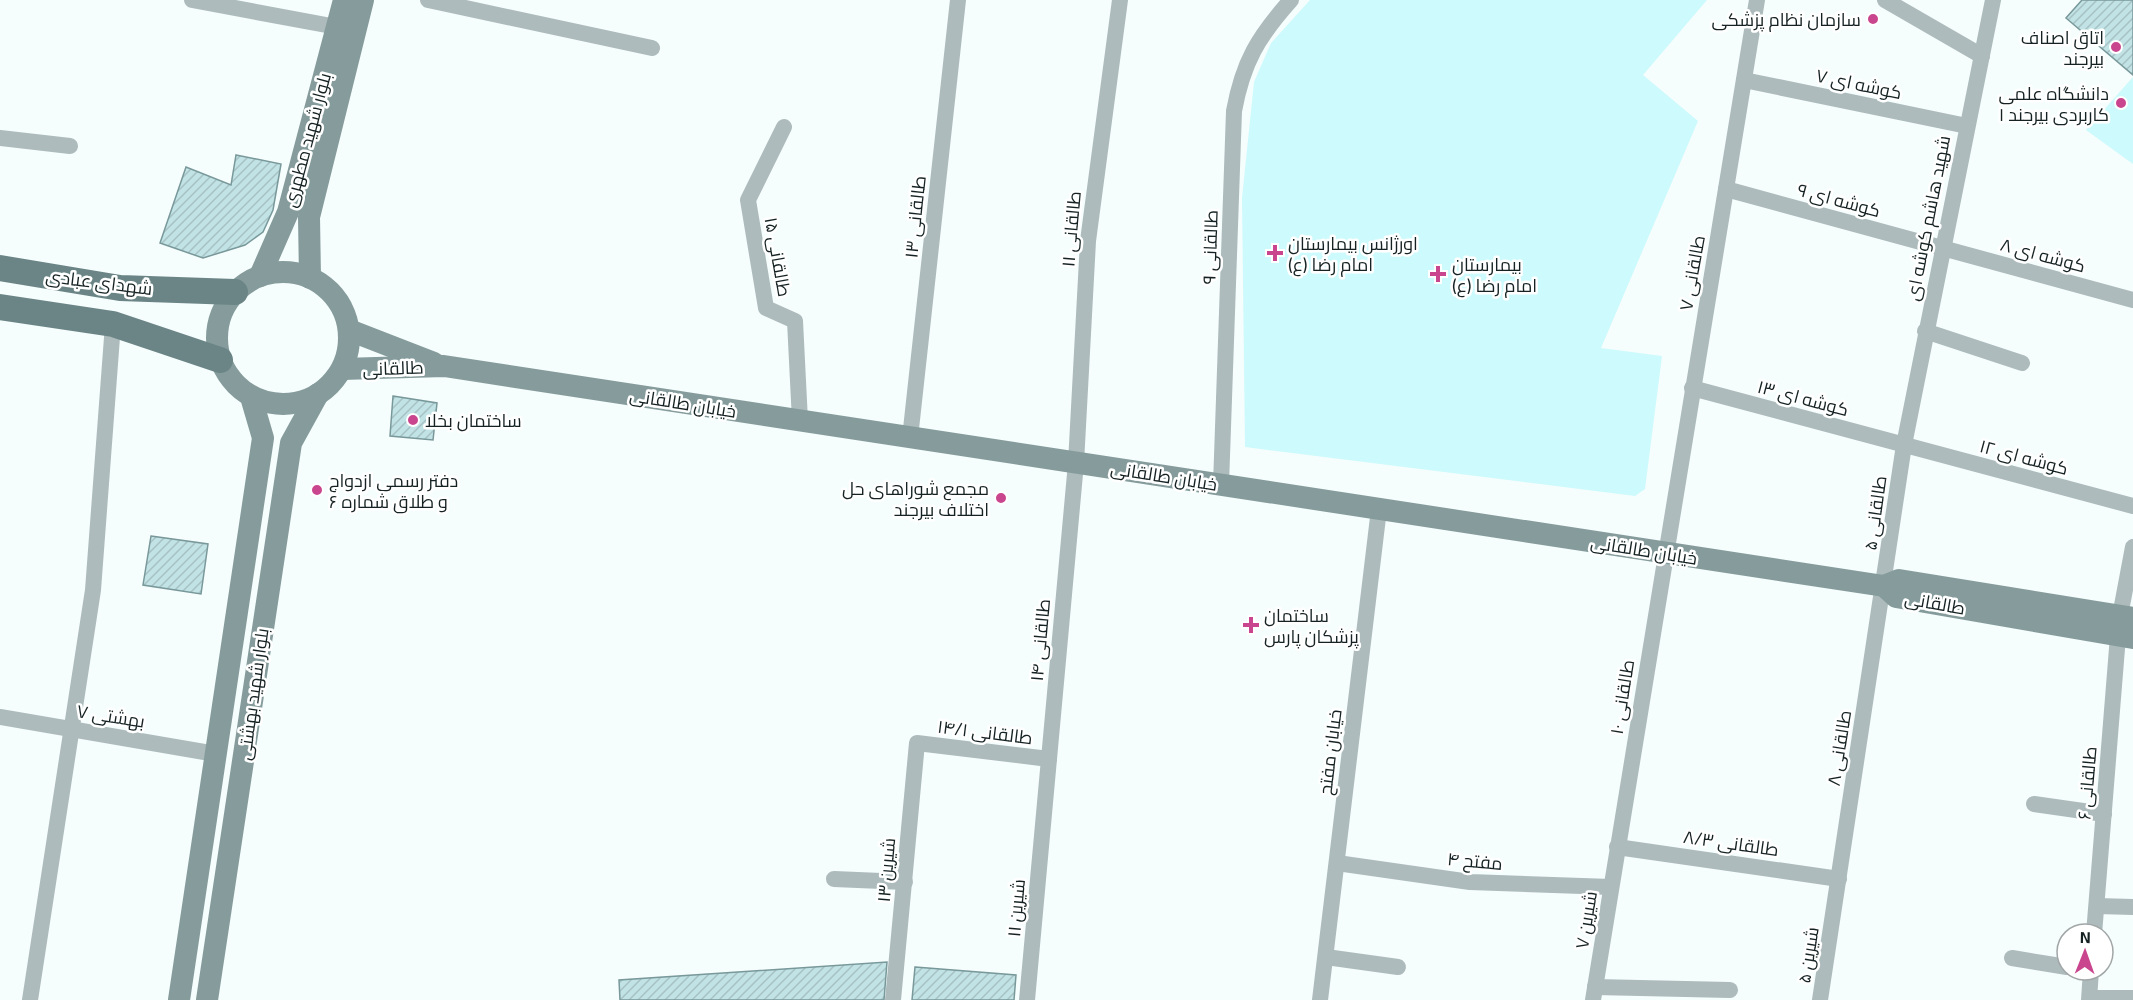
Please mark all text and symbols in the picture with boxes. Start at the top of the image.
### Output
place label: سازمان نظام پزشکی [1712,3,1861,36]
marker: سازمان نظام پزشکی [1866,12,1880,26]
place label: اتاق اصناف بیرجند [2021,21,2104,75]
marker: اتاق اصناف بیرجند [2109,40,2123,54]
street label: کوشه ای ۷ [1813,59,1905,109]
street label: بلوار شهید مطهری [273,69,341,211]
place label: دانشگاه علمی کاربردی بیرجند ۱ [1998,77,2109,131]
marker: دانشگاه علمی کاربردی بیرجند ۱ [2114,96,2128,110]
street label: شهید هاشم کوشه ای [1896,132,1960,304]
street label: کوشه ای ۹ [1794,173,1884,227]
street label: طالقانی ۱۳ [894,174,936,260]
street label: طالقانی ۱۱ [1051,190,1091,268]
street label: طالقانی ۹ [1192,209,1228,285]
street label: طالقانی ۱۵ [755,214,801,300]
place label: اورژانس بیمارستان امام رضا (ع) [1288,227,1418,281]
street label: کوشه ای ۸ [1997,228,2089,282]
street label: طالقانی ۷ [1669,233,1715,313]
marker: اورژانس بیمارستان امام رضا (ع) [1266,244,1284,262]
place label: بیمارستان امام رضا (ع) [1452,248,1537,302]
street label: شهدای عبادی [44,259,154,305]
marker: بیمارستان امام رضا (ع) [1429,265,1447,283]
street label: طالقانی [362,350,424,386]
street label: کوشه ای ۱۳ [1754,370,1852,426]
street label: خیابان طالقانی [627,378,739,428]
place label: ساختمان بخلا [425,404,522,437]
marker: ساختمان بخلا [406,413,420,427]
street label: کوشه ای ۱۲ [1976,429,2072,485]
street label: خیابان طالقانی [1108,451,1220,501]
place label: دفتر رسمی ازدواج و طلاق شماره ۶ [329,464,458,518]
place label: مجمع شوراهای حل اختلاف بیرجند [842,472,989,526]
street label: طالقانی ۵ [1853,474,1897,552]
marker: دفتر رسمی ازدواج و طلاق شماره ۶ [310,483,324,497]
marker: مجمع شوراهای حل اختلاف بیرجند [994,491,1008,505]
street label: خیابان طالقانی [1588,525,1700,575]
street label: طالقانی [1902,581,1968,625]
street label: طالقانی ۱۴ [1020,597,1060,683]
place label: ساختمان پزشکان پارس [1264,599,1359,653]
marker: ساختمان پزشکان پارس [1242,616,1260,634]
street label: بلوار شهید بهشتی [227,626,279,762]
street label: طالقانی ۱۰ [1600,657,1644,737]
street label: بهشتی ۷ [75,694,147,738]
street label: خیابان مفتح [1308,707,1352,797]
street label: طالقانی ۸ [1817,708,1861,788]
street label: طالقانی ۱۴/۱ [936,710,1034,754]
street label: طالقانی ۶ [2067,745,2107,821]
street label: طالقانی ۸/۳ [1681,820,1781,866]
street label: شیرین ۱۳ [867,836,905,904]
street label: مفتح ۴ [1446,842,1504,880]
street label: شیرین ۱۱ [997,878,1035,938]
street label: شیرین ۷ [1565,889,1607,951]
north arrow [2055,922,2115,982]
text: N [2080,922,2091,952]
street label: شیرین ۵ [1787,924,1829,986]

